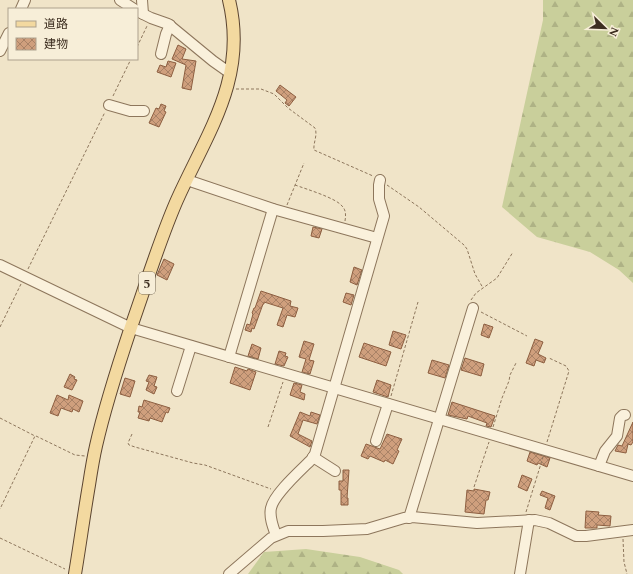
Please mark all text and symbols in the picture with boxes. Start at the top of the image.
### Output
legend [8,8,138,60]
north arrow [585,8,625,48]
text: 道路 [44,15,68,34]
text: N [604,24,623,39]
text: 建物 [44,35,68,54]
road number: 5 [139,272,155,294]

